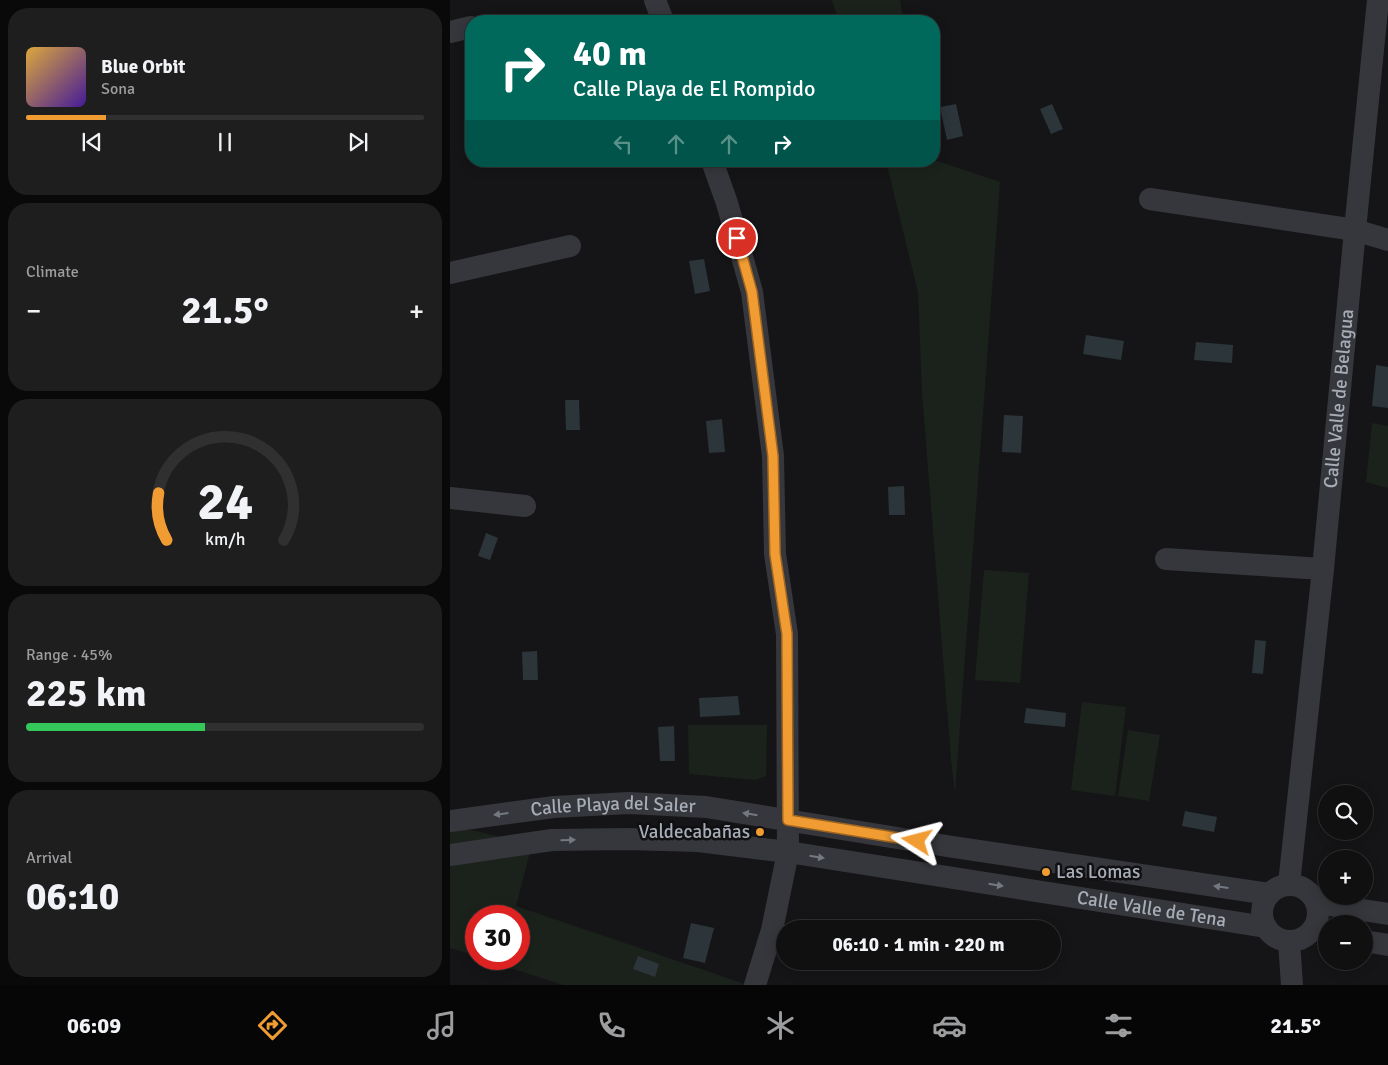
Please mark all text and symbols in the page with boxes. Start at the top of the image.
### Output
text: 40 m [573,32,647,75]
icon: right [490,35,555,100]
text: Blue Orbit [101,55,185,79]
text: Calle Playa de El Rompido [573,75,815,102]
text: Sona [101,79,135,99]
icon: previous [78,128,106,156]
icon: pause [211,128,239,156]
icon: next [344,128,372,156]
icon: left [609,130,637,158]
icon: ahead [662,130,690,158]
icon: ahead [715,130,743,158]
icon: right [768,130,796,158]
pin [716,217,758,259]
icon: arrive [723,224,751,252]
text: Climate [26,262,79,282]
text: 21.5° [181,287,269,334]
text: − [26,294,41,328]
text: + [409,294,424,328]
street label: Calle Valle de Belagua [1319,308,1359,489]
text: 24 [197,470,253,534]
text: km/h [205,528,245,550]
text: Range · 45% [26,645,112,665]
text: 225 km [26,670,147,717]
map controls [1318,785,1373,970]
button: search [1318,785,1373,840]
street label: Calle Playa del Saler [529,791,696,822]
one-way arrow [493,810,509,818]
one-way arrow [741,810,757,818]
position arrow [890,814,942,866]
place label: Valdecabañas [639,820,750,844]
marker: Valdecabañas [754,826,766,838]
one-way arrow [560,836,576,844]
text: Arrival [26,848,72,868]
button: + [1318,850,1373,905]
one-way arrow [809,853,825,861]
place label: Las Lomas [1056,860,1140,884]
marker: Las Lomas [1040,866,1052,878]
text: 06:10 [26,873,119,920]
one-way arrow [989,881,1005,889]
one-way arrow [1213,882,1229,890]
street label: Calle Valle de Tena [1075,886,1228,933]
speed limit sign: 30 [465,905,530,970]
button: − [1318,915,1373,970]
text: 06:10 · 1 min · 220 m [832,933,1005,957]
icon: directions [255,1008,290,1043]
icon: music [424,1008,459,1043]
icon: phone [594,1008,629,1043]
icon: climate [763,1008,798,1043]
icon: car [932,1008,967,1043]
icon: filters [1101,1008,1136,1043]
text: 06:09 [67,1012,121,1039]
text: 21.5° [1270,1012,1321,1039]

